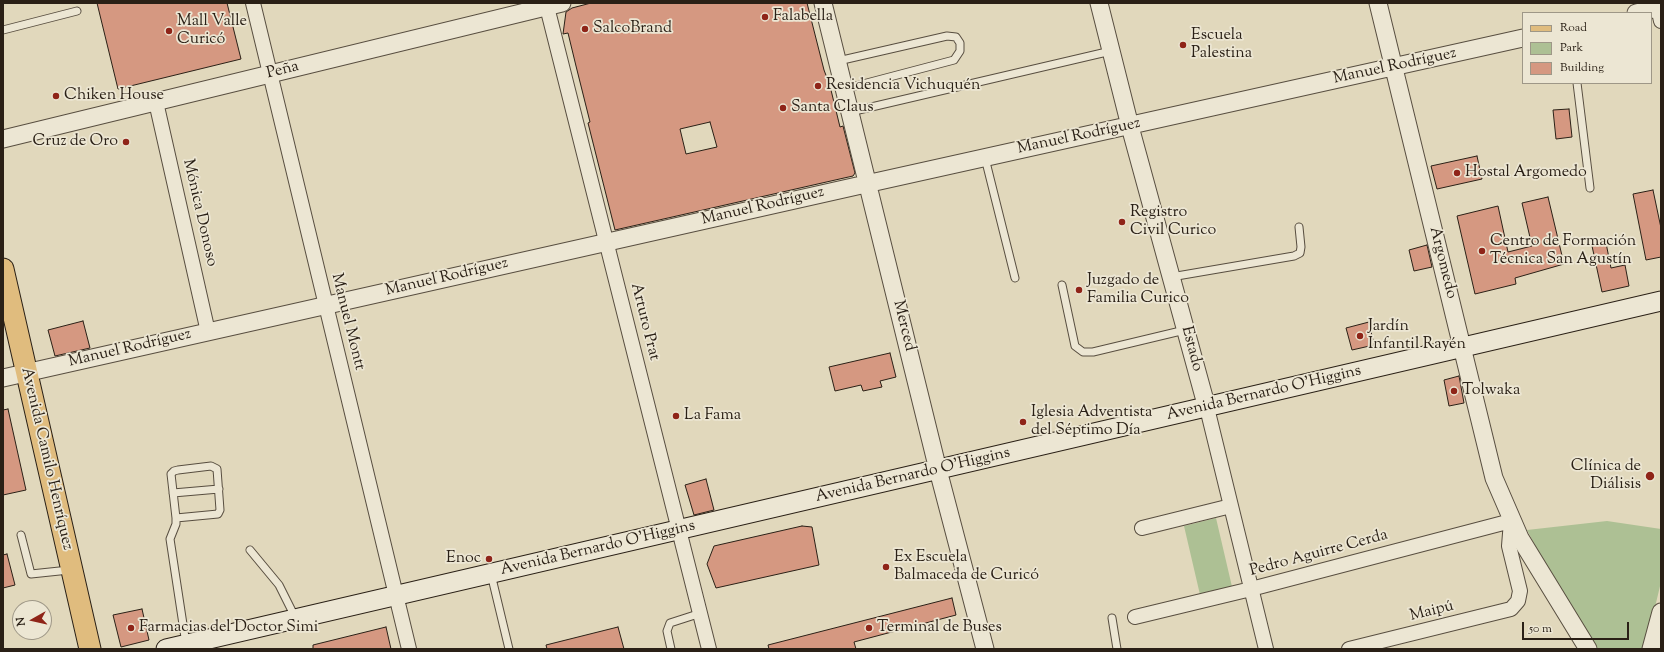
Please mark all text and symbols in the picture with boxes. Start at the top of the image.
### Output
place label: Falabella [773,7,833,27]
place label: Mall Valle Curicó [177,12,247,50]
marker: Falabella [760,12,770,22]
legend [1522,12,1652,84]
place label: SalcoBrand [593,19,672,39]
text: Road [1560,19,1587,37]
marker: SalcoBrand [580,24,590,34]
marker: Mall Valle Curicó [164,26,174,36]
place label: Escuela Palestina [1191,26,1252,64]
text: Park [1560,39,1583,57]
marker: Escuela Palestina [1178,40,1188,50]
street label: Manuel Rodríguez [1332,45,1458,89]
street label: Peña [265,58,301,84]
text: Building [1560,59,1604,77]
place label: Residencia Vichuquén [826,76,980,96]
marker: Residencia Vichuquén [813,81,823,91]
place label: Chiken House [64,86,164,106]
marker: Chiken House [51,91,61,101]
place label: Santa Claus [791,98,873,118]
marker: Santa Claus [778,103,788,113]
street label: Manuel Rodríguez [1016,115,1142,159]
place label: Cruz de Oro [33,132,118,152]
marker: Cruz de Oro [121,137,131,147]
street label: Mónica Donoso [177,157,221,269]
place label: Hostal Argomedo [1465,163,1587,183]
marker: Hostal Argomedo [1452,168,1462,178]
street label: Manuel Rodríguez [700,184,826,230]
place label: Registro Civil Curico [1130,203,1216,241]
marker: Registro Civil Curico [1117,217,1127,227]
street label: Argomedo [1424,225,1460,301]
place label: Centro de Formación Técnica San Agustín [1490,232,1636,270]
marker: Centro de Formación Técnica San Agustín [1477,246,1487,256]
street label: Manuel Rodríguez [384,255,510,301]
place label: Juzgado de Familia Curico [1087,271,1189,309]
street label: Manuel Montt [326,272,368,372]
street label: Arturo Prat [625,281,663,363]
marker: Juzgado de Familia Curico [1074,285,1084,295]
street label: Merced [887,299,919,353]
place label: Jardín Infantil Rayén [1368,317,1466,355]
street label: Estado [1176,324,1206,374]
street label: Manuel Rodríguez [67,326,193,372]
marker: Jardín Infantil Rayén [1355,331,1365,341]
street label: Avenida Bernardo O'Higgins [1165,362,1363,426]
street label: Avenida Camilo Henríquez [16,366,76,552]
place label: Tolwaka [1462,381,1520,401]
marker: Tolwaka [1449,386,1459,396]
place label: Iglesia Adventista del Séptimo Día [1031,403,1152,441]
place label: La Fama [684,406,741,426]
marker: La Fama [671,411,681,421]
marker: Iglesia Adventista del Séptimo Día [1018,417,1028,427]
street label: Avenida Bernardo O'Higgins [814,444,1012,508]
place label: Clínica de Diálisis [1571,457,1641,495]
marker: Clínica de Diálisis [1644,470,1656,482]
street label: Avenida Bernardo O'Higgins [499,517,697,581]
street label: Pedro Aguirre Cerda [1248,526,1390,582]
place label: Ex Escuela Balmaceda de Curicó [894,548,1039,586]
place label: Enoc [446,549,481,569]
marker: Enoc [484,554,494,564]
marker: Ex Escuela Balmaceda de Curicó [881,562,891,572]
street label: Maipú [1408,597,1456,627]
north arrow [12,600,52,640]
scale bar [1524,614,1631,640]
text: N [13,616,30,627]
place label: Farmacias del Doctor Simi [139,618,318,638]
place label: Terminal de Buses [877,618,1002,638]
text: 50 m [1529,620,1552,638]
marker: Farmacias del Doctor Simi [126,623,136,633]
marker: Terminal de Buses [864,623,874,633]

